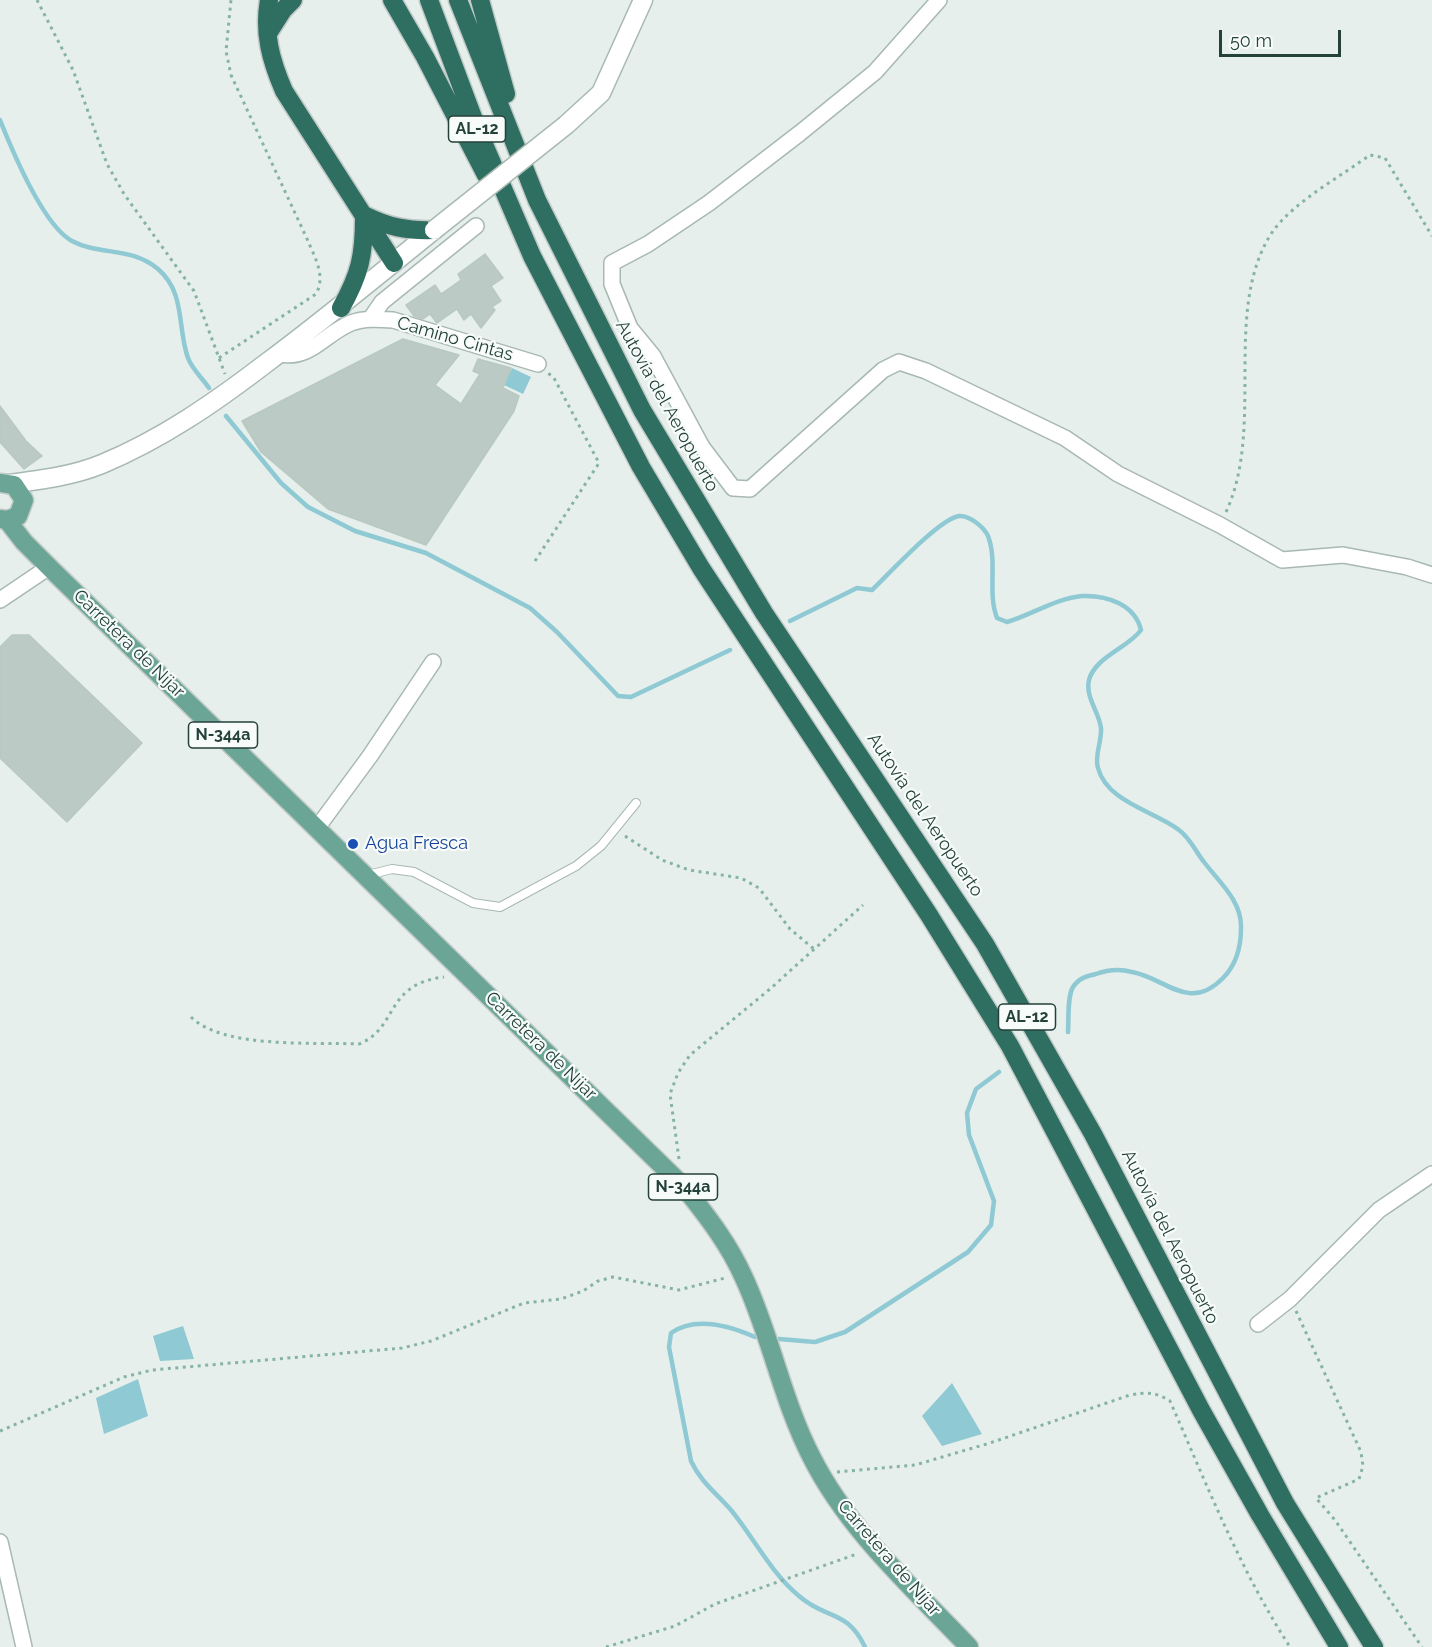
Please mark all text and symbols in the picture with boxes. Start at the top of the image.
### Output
scale bar [1222,18,1344,56]
text: 50 m [1230,30,1272,51]
road number: AL-12 [448,116,506,142]
street label: Camino Cintas [395,312,515,366]
street label: Autovía del Aeropuerto [611,317,723,495]
street label: Carretera de Níjar [69,585,189,703]
road number: N-344a [188,722,258,748]
street label: Autovía del Aeropuerto [862,729,988,901]
place label: Agua Fresca [365,833,468,855]
marker: Agua Fresca [346,837,360,851]
street label: Carretera de Níjar [481,987,601,1105]
road number: AL-12 [998,1004,1056,1030]
street label: Autovía del Aeropuerto [1117,1146,1223,1328]
road number: N-344a [648,1174,718,1200]
street label: Carretera de Níjar [833,1496,945,1620]

